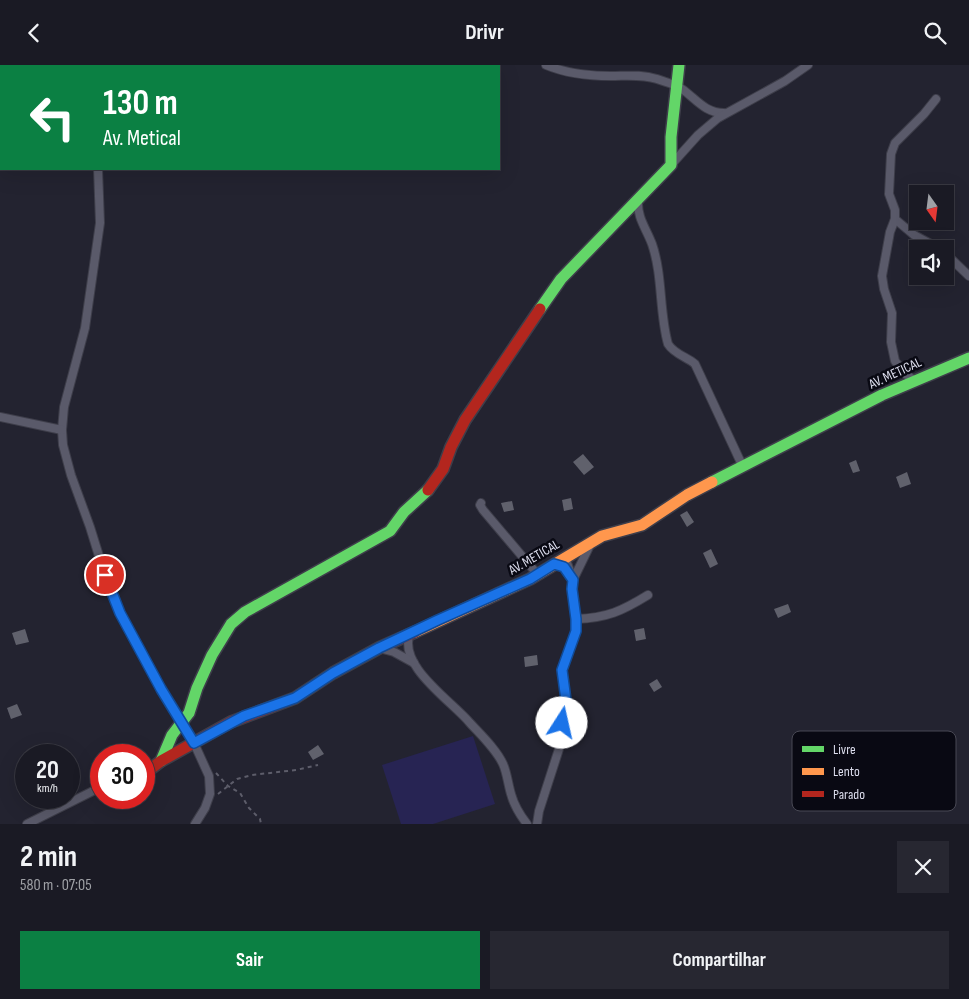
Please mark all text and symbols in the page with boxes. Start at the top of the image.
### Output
icon: back [20,19,48,47]
text: Drivr [465,19,504,46]
icon: search [921,19,949,47]
text: 130 m [103,82,178,125]
icon: left [20,85,85,150]
text: Av. Metical [103,125,181,152]
north arrow [909,185,954,230]
map controls [909,185,954,285]
button: sound [909,240,954,285]
street label: AV. METICAL [865,353,924,393]
street label: AV. METICAL [505,536,563,579]
pin [84,554,126,596]
icon: arrive [91,561,119,589]
position arrow [535,696,587,748]
legend [792,731,956,811]
text: Livre [833,741,856,758]
speed limit sign: 30 [90,744,155,809]
text: 20 [36,755,59,786]
text: Lento [833,763,860,780]
text: km/h [37,781,58,796]
text: Parado [833,786,865,803]
text: 2 min [20,839,77,875]
button: close [897,841,949,893]
text: 580 m · 07:05 [20,876,92,895]
button: Sair [20,931,480,989]
button: Compartilhar [490,931,949,989]

